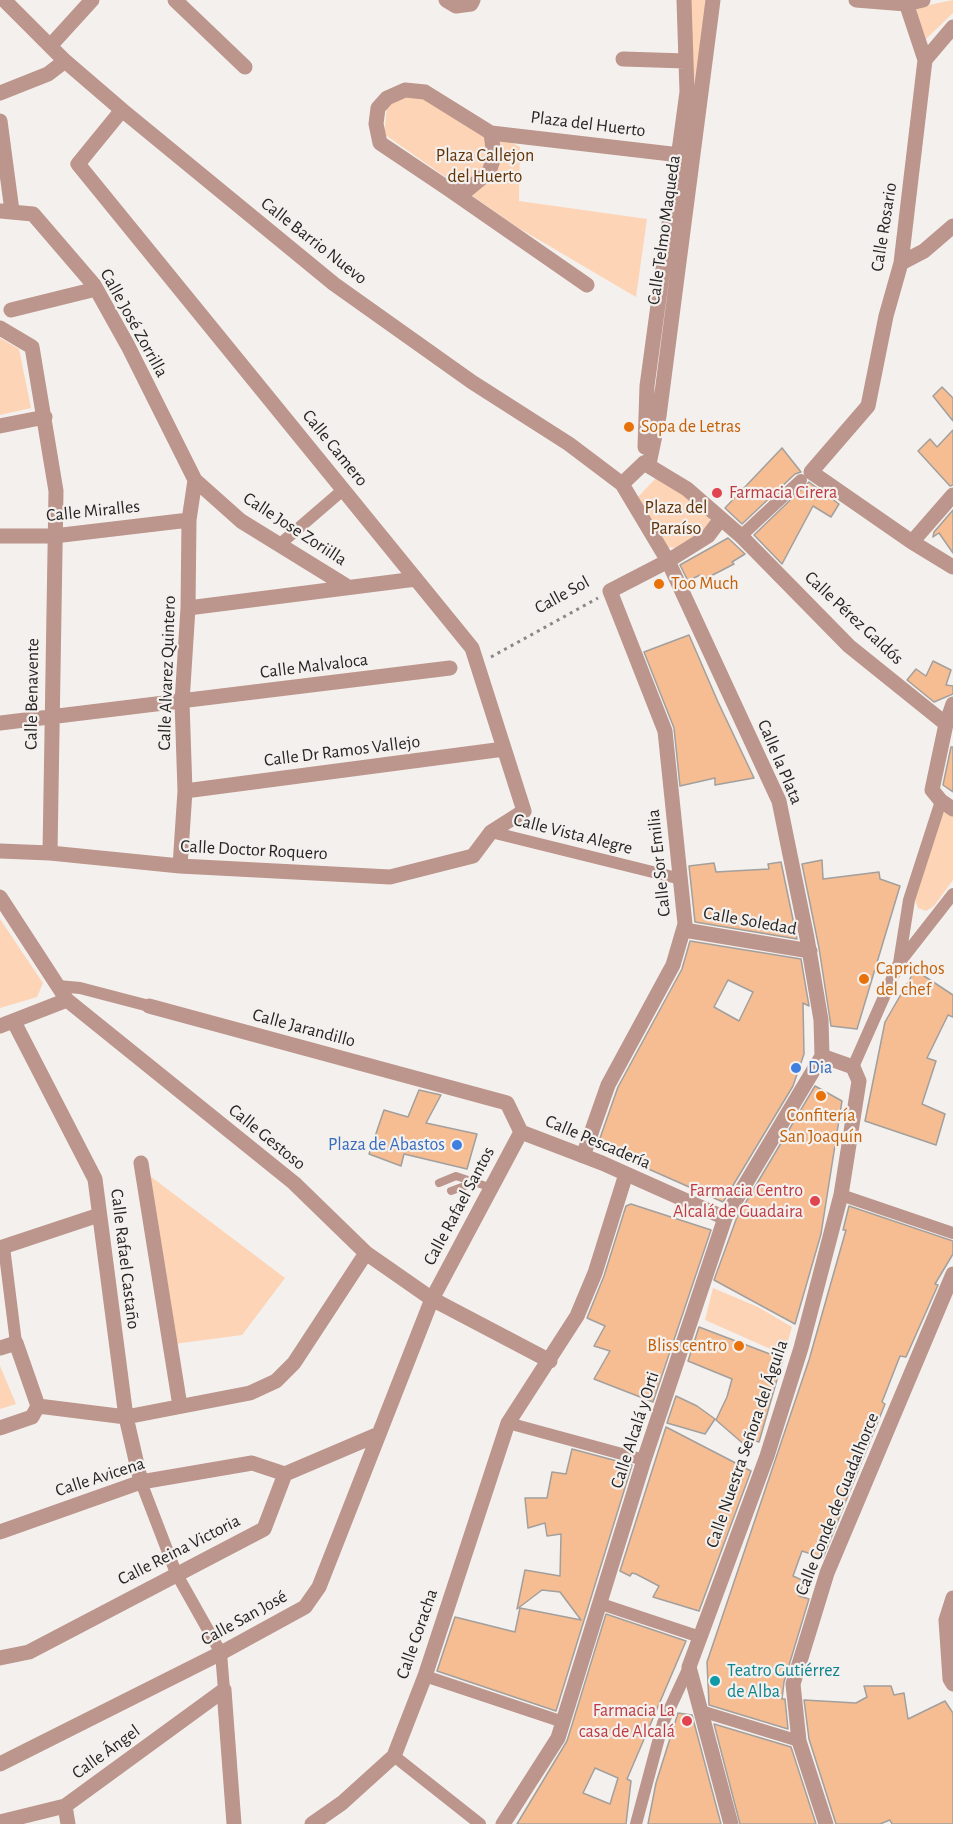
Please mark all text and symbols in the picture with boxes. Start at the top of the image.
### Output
street label: Plaza del Huerto [529,106,647,142]
park label: Plaza Callejon del Huerto [436,145,534,188]
street label: Calle Telmo Maqueda [643,154,685,306]
street label: Calle Rosario [866,181,902,273]
street label: Calle Barrio Nuevo [256,193,372,289]
street label: Calle José Zorrilla [95,265,173,381]
street label: Calle Camero [297,405,373,491]
place label: Sopa de Letras [641,416,741,438]
marker: Sopa de Letras [622,420,636,434]
place label: Farmacia Cirera [729,482,837,504]
marker: Farmacia Cirera [710,486,724,500]
street label: Calle Jose Zoriilla [239,487,351,571]
street label: Calle Miralles [45,495,141,527]
park label: Plaza del Paraíso [645,497,707,540]
street label: Calle Pérez Galdós [800,567,908,669]
street label: Calle Sol [531,571,593,619]
place label: Too Much [671,573,739,595]
marker: Too Much [652,577,666,591]
street label: Calle Alvarez Quintero [153,595,181,751]
street label: Calle Benavente [20,638,44,750]
street label: Calle Malvaloca [259,649,369,683]
street label: Calle la Plata [753,716,807,808]
street label: Calle Dr Ramos Vallejo [263,731,421,771]
street label: Calle Sor Emilia [643,808,675,918]
street label: Calle Vista Alegre [511,809,635,859]
street label: Calle Doctor Roquero [180,835,328,865]
street label: Calle Soledad [702,902,798,940]
place label: Caprichos del chef [876,958,945,1000]
marker: Caprichos del chef [857,972,871,986]
street label: Calle Jarandillo [250,1004,358,1052]
place label: Dia [808,1057,832,1079]
marker: Dia [789,1061,803,1075]
marker: Confitería San Joaquín [814,1089,828,1103]
street label: Calle Gestoso [224,1099,310,1175]
place label: Confitería San Joaquín [780,1105,862,1148]
street label: Calle Pescadería [542,1110,654,1174]
place label: Plaza de Abastos [328,1134,445,1156]
marker: Plaza de Abastos [450,1138,464,1152]
street label: Calle Rafael Santos [419,1143,499,1269]
place label: Farmacia Centro Alcalá de Guadaira [673,1180,803,1222]
street label: Calle Rafael Castaño [106,1188,144,1330]
marker: Farmacia Centro Alcalá de Guadaira [808,1194,822,1208]
place label: Bliss centro [647,1335,727,1357]
street label: Calle Nuestra Señora del Águila [701,1337,793,1551]
marker: Bliss centro [732,1339,746,1353]
street label: Calle Alcalá y Orti [606,1369,664,1491]
street label: Calle Conde de Guadalhorce [790,1410,884,1598]
street label: Calle Avicena [53,1452,147,1502]
street label: Calle Reina Victoria [114,1510,244,1590]
street label: Calle San José [197,1585,291,1651]
street label: Calle Coracha [391,1586,443,1682]
place label: Teatro Gutiérrez de Alba [727,1660,840,1702]
marker: Teatro Gutiérrez de Alba [708,1674,722,1688]
place label: Farmacia La casa de Alcalá [579,1700,675,1742]
marker: Farmacia La casa de Alcalá [680,1714,694,1728]
street label: Calle Ángel [68,1720,144,1784]

